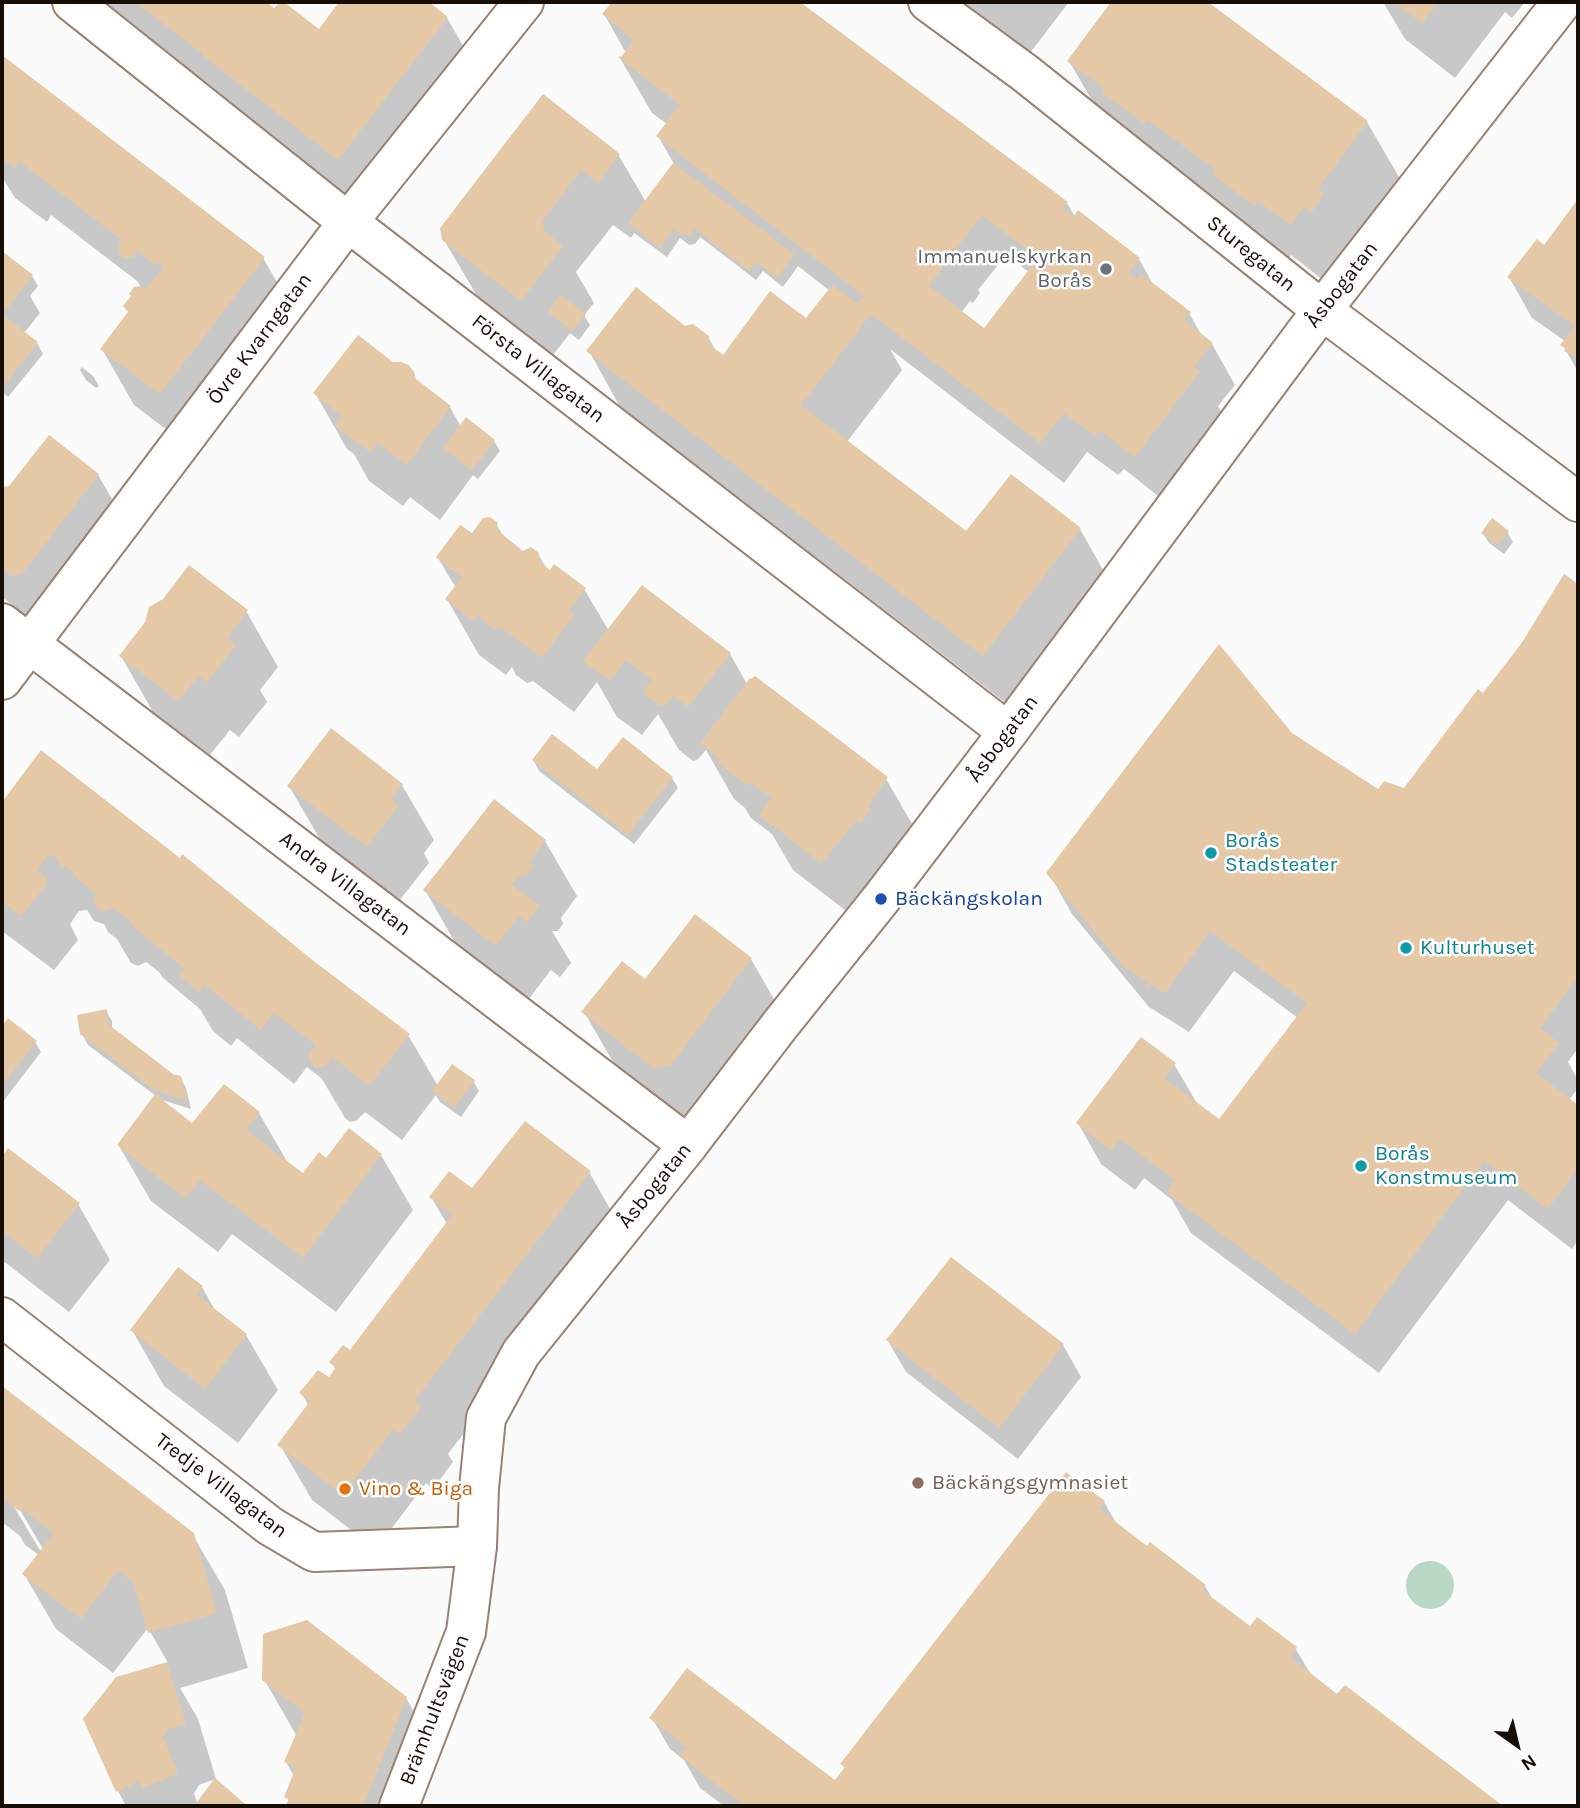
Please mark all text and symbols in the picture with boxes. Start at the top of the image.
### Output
street label: Sturegatan [1201,210,1301,298]
street label: Åsbogatan [1300,237,1384,333]
place label: Immanuelskyrkan Borås [917,244,1092,294]
marker: Immanuelskyrkan Borås [1098,261,1114,277]
street label: Övre Kvarngatan [202,268,318,410]
street label: Första Villagatan [466,309,610,429]
street label: Åsbogatan [962,690,1044,788]
street label: Andra Villagatan [274,826,416,942]
place label: Borås Stadsteater [1225,828,1337,878]
marker: Borås Stadsteater [1203,845,1219,861]
place label: Bäckängskolan [895,886,1043,912]
marker: Bäckängskolan [873,891,889,907]
place label: Kulturhuset [1420,935,1535,961]
marker: Kulturhuset [1398,940,1414,956]
street label: Åsbogatan [613,1138,697,1234]
place label: Borås Konstmuseum [1375,1141,1517,1191]
marker: Borås Konstmuseum [1353,1158,1369,1174]
street label: Tredje Villagatan [150,1428,292,1544]
place label: Bäckängsgymnasiet [932,1470,1128,1496]
marker: Bäckängsgymnasiet [910,1475,926,1491]
place label: Vino & Biga [359,1476,473,1502]
marker: Vino & Biga [337,1481,353,1497]
street label: Brämhultsvägen [395,1631,475,1789]
north arrow [1482,1710,1552,1780]
text: N [1517,1749,1541,1775]

